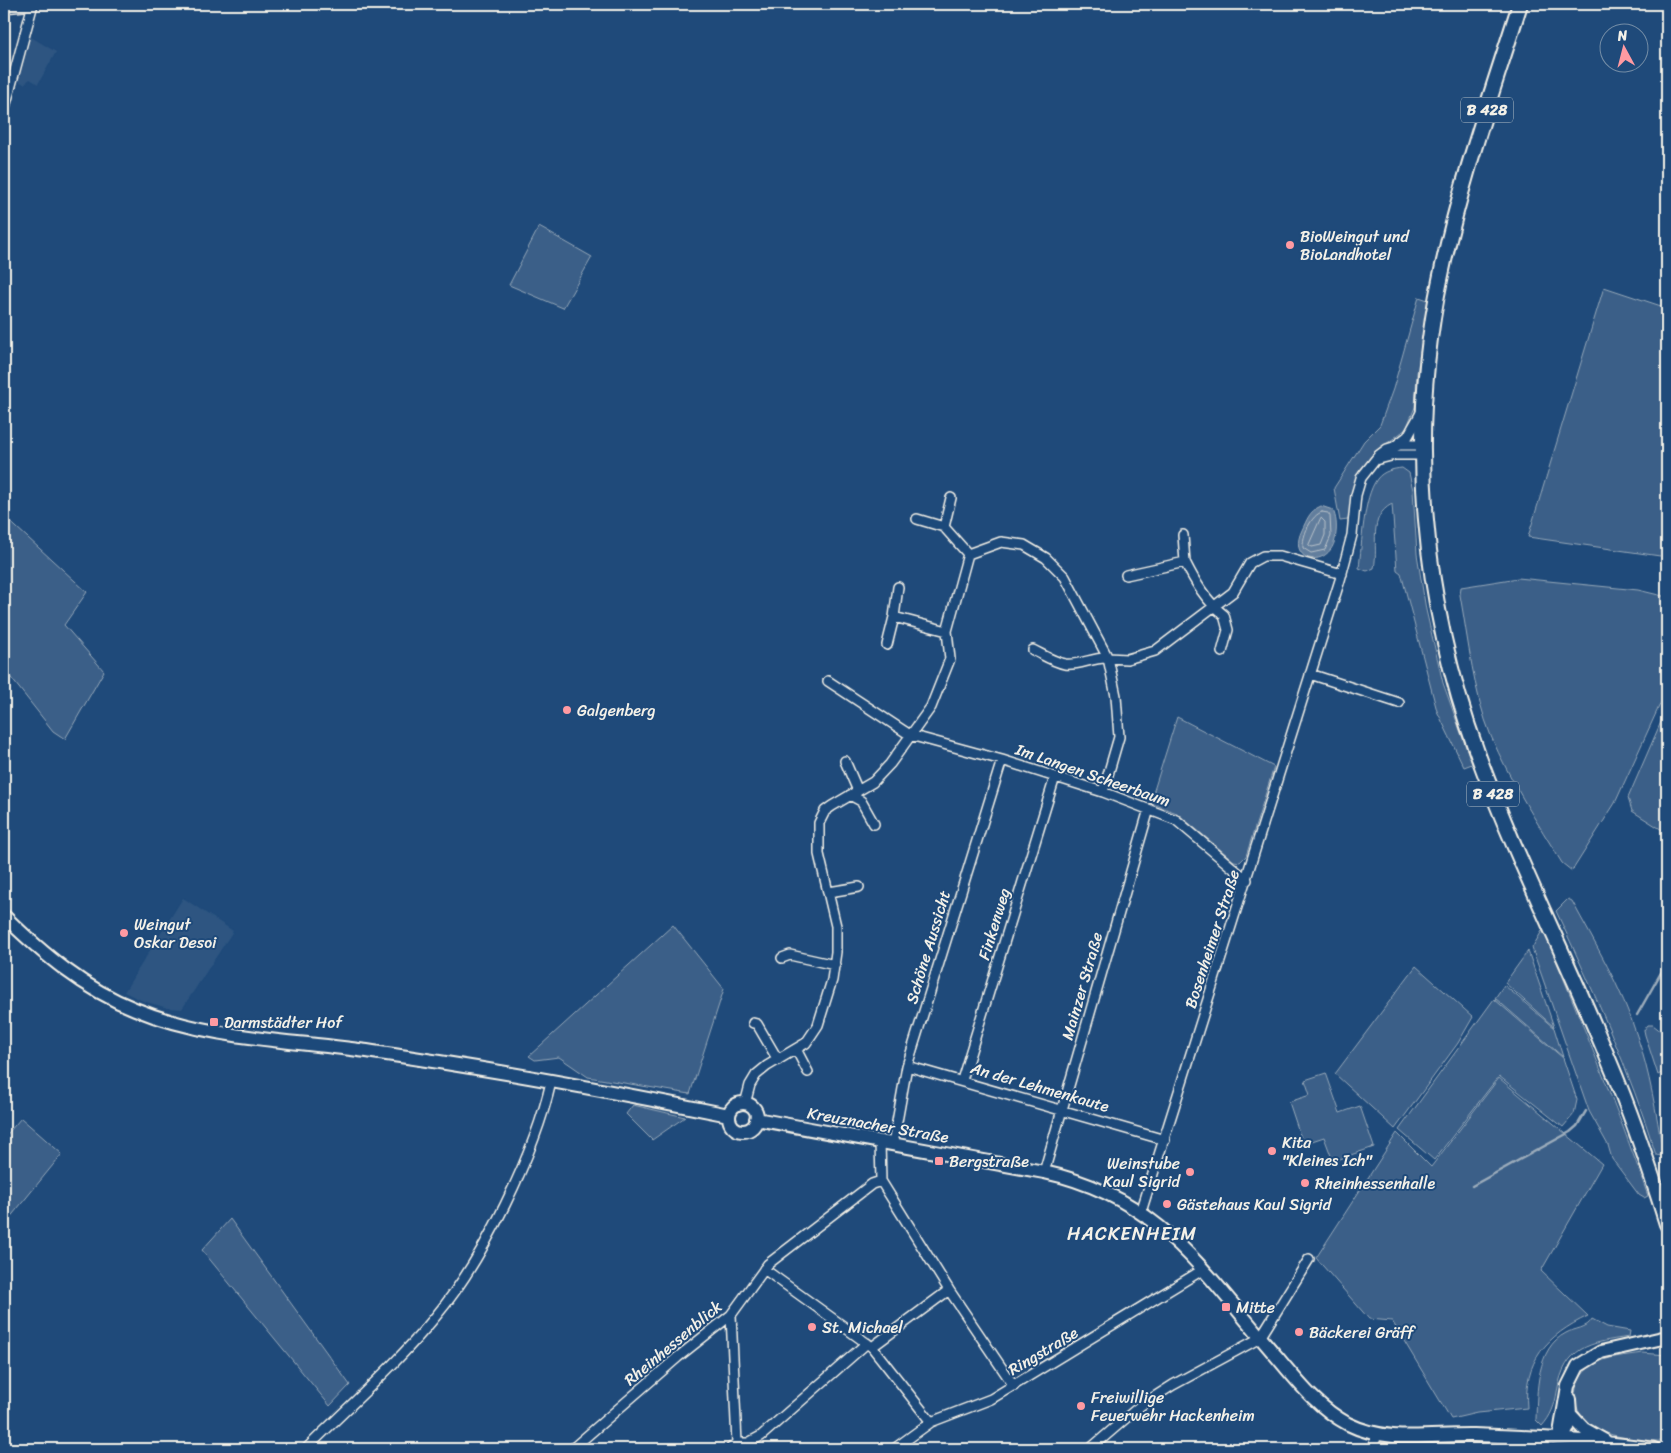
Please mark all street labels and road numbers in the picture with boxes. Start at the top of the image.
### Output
road number: B 428 [1461,98,1513,122]
street label: Im Langen Scheerbaum [1011,735,1174,815]
road number: B 428 [1467,782,1519,806]
street label: Bosenheimer Straße [1176,866,1248,1012]
street label: Finkenweg [969,884,1019,964]
street label: Schöne Aussicht [897,887,959,1007]
street label: Mainzer Straße [1053,929,1111,1043]
street label: An der Lehmenkaute [966,1053,1113,1121]
street label: Kreuznacher Straße [805,1098,951,1152]
street label: Rheinhessenblick [617,1293,729,1393]
street label: Ringstraße [1002,1318,1084,1383]

